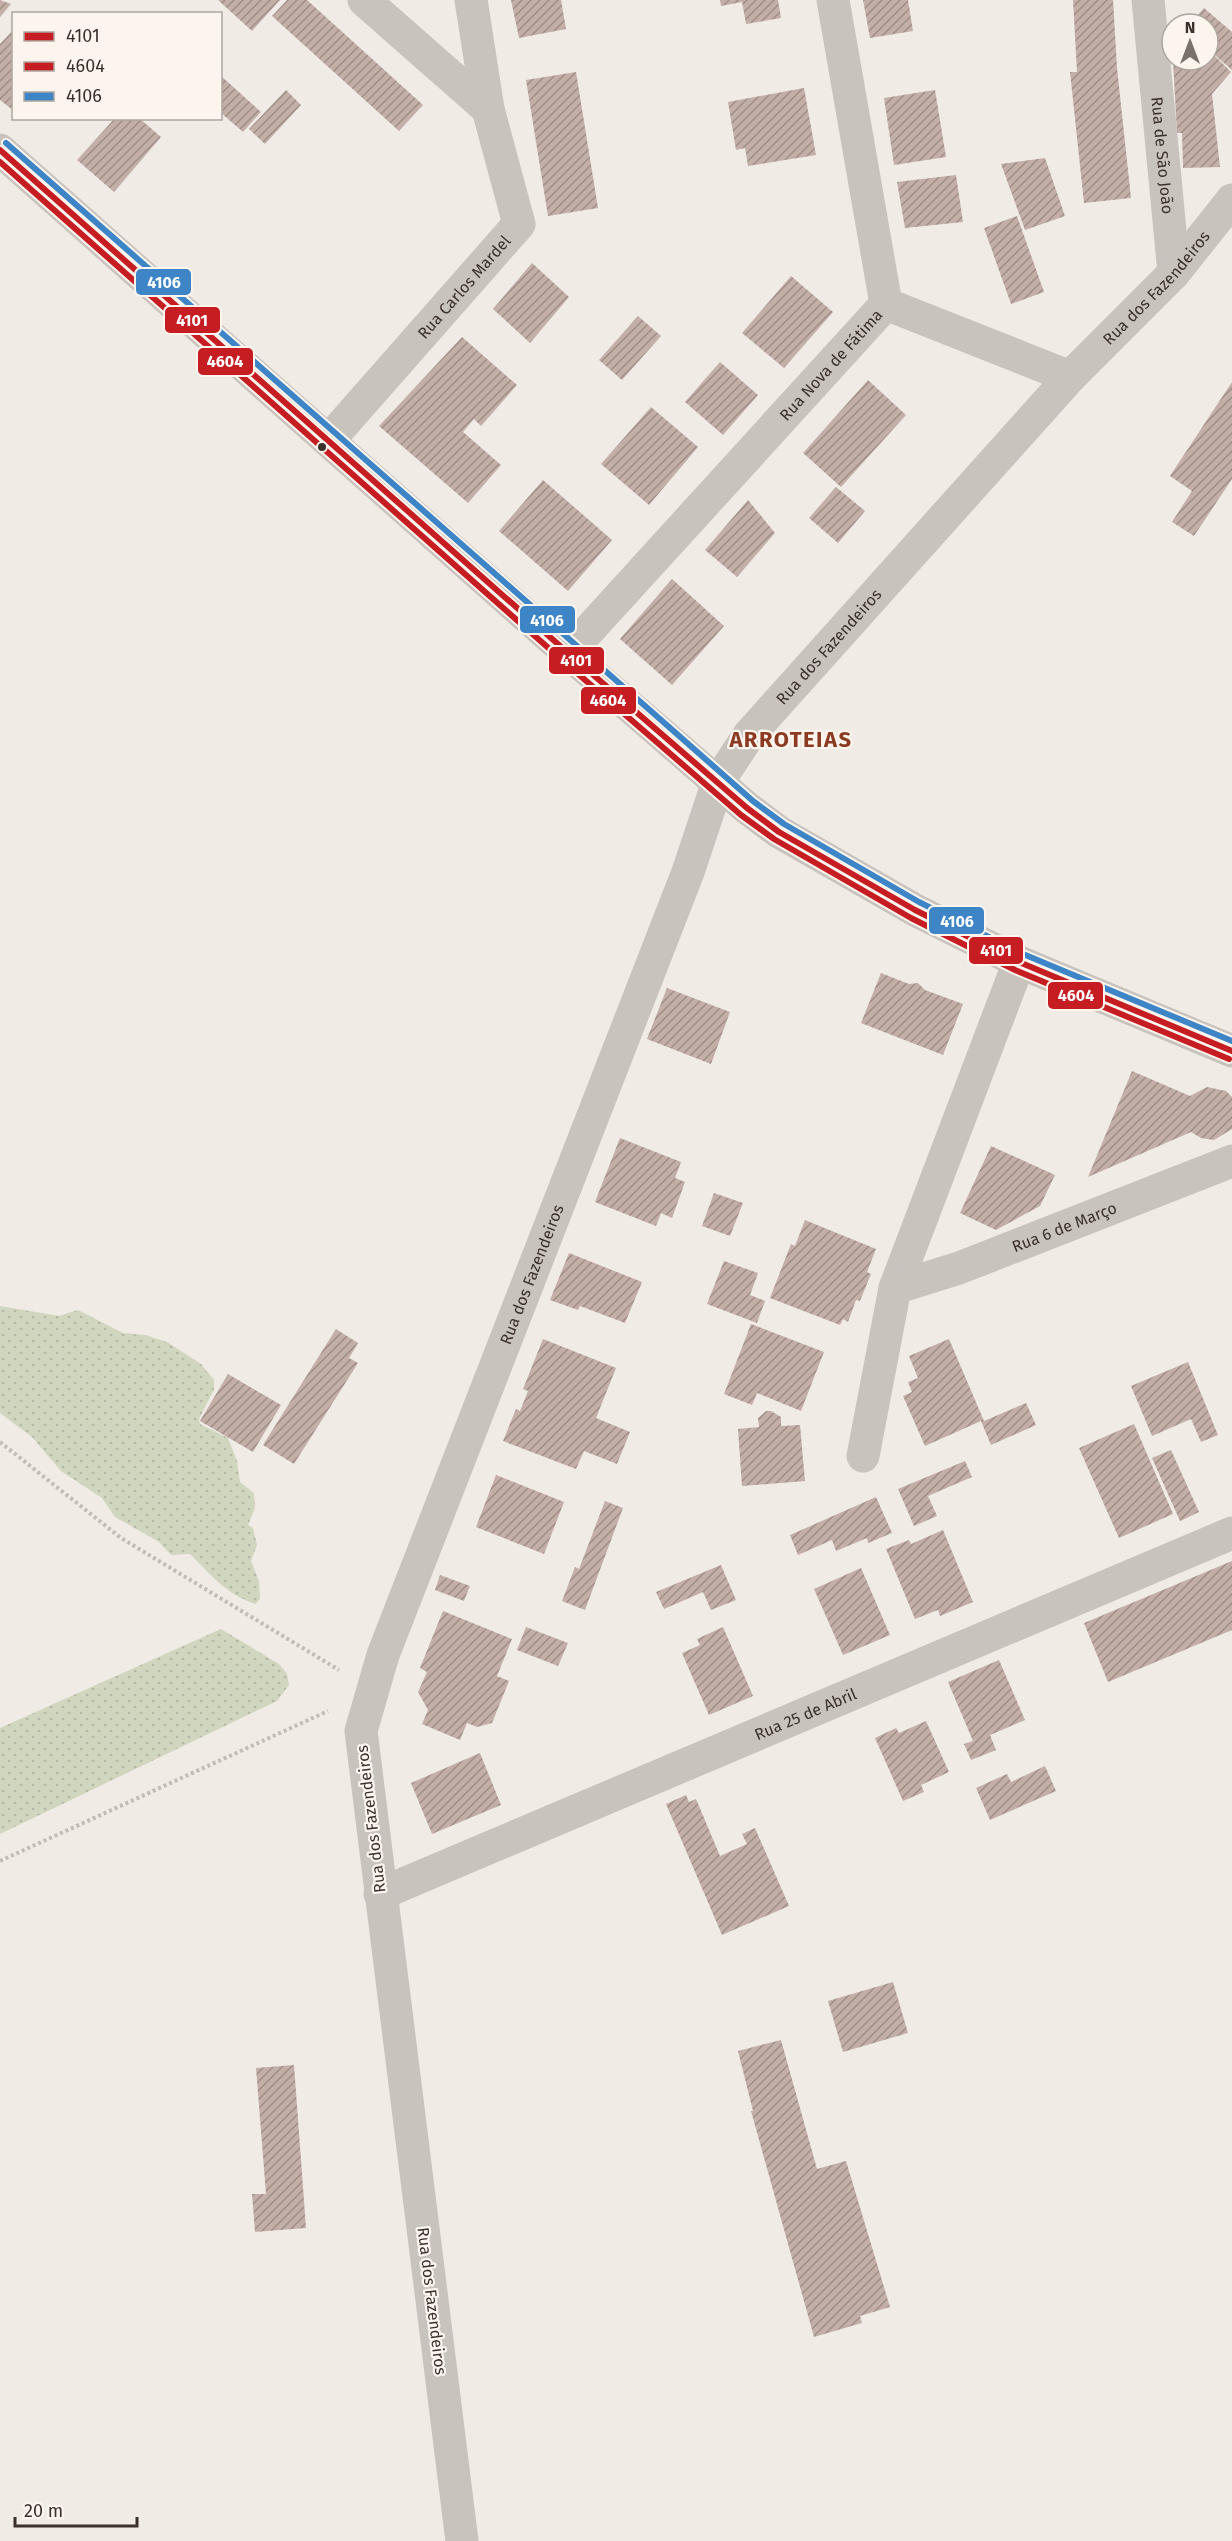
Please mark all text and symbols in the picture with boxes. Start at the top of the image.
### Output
legend [12,12,222,120]
north arrow [1160,12,1220,72]
text: N [1185,18,1195,37]
text: 4101 [66,25,100,47]
text: 4604 [66,55,105,77]
text: 4106 [66,85,102,107]
street label: Rua de São João [1148,96,1178,215]
street label: Rua dos Fazendeiros [1099,227,1214,348]
street label: Rua Carlos Mardel [413,231,514,342]
line badge: 4106 [135,268,192,296]
text: 4106 [147,273,181,292]
street label: Rua Nova de Fátima [775,305,886,424]
line badge: 4101 [164,306,221,334]
text: 4101 [176,311,208,330]
line badge: 4604 [197,347,254,376]
text: 4604 [207,352,243,371]
unlabelled marker [316,441,328,453]
street label: Rua dos Fazendeiros [772,585,885,708]
line badge: 4106 [519,605,576,634]
text: 4106 [530,611,564,630]
line badge: 4101 [548,646,605,675]
text: 4101 [560,651,592,670]
line badge: 4604 [580,686,637,715]
text: 4604 [590,691,626,710]
district label: ARROTEIAS [728,726,853,753]
line badge: 4106 [928,906,985,935]
text: 4106 [940,912,974,931]
line badge: 4101 [968,936,1024,965]
text: 4101 [980,941,1012,960]
line badge: 4604 [1047,981,1104,1010]
text: 4604 [1058,986,1094,1005]
street label: Rua 6 de Março [1009,1198,1119,1256]
street label: Rua dos Fazendeiros [495,1202,567,1347]
street label: Rua 25 de Abril [752,1684,859,1744]
street label: Rua dos Fazendeiros [353,1744,389,1894]
street label: Rua dos Fazendeiros [414,2226,450,2376]
scale bar [15,2490,136,2528]
text: 20 m [24,2500,63,2522]

